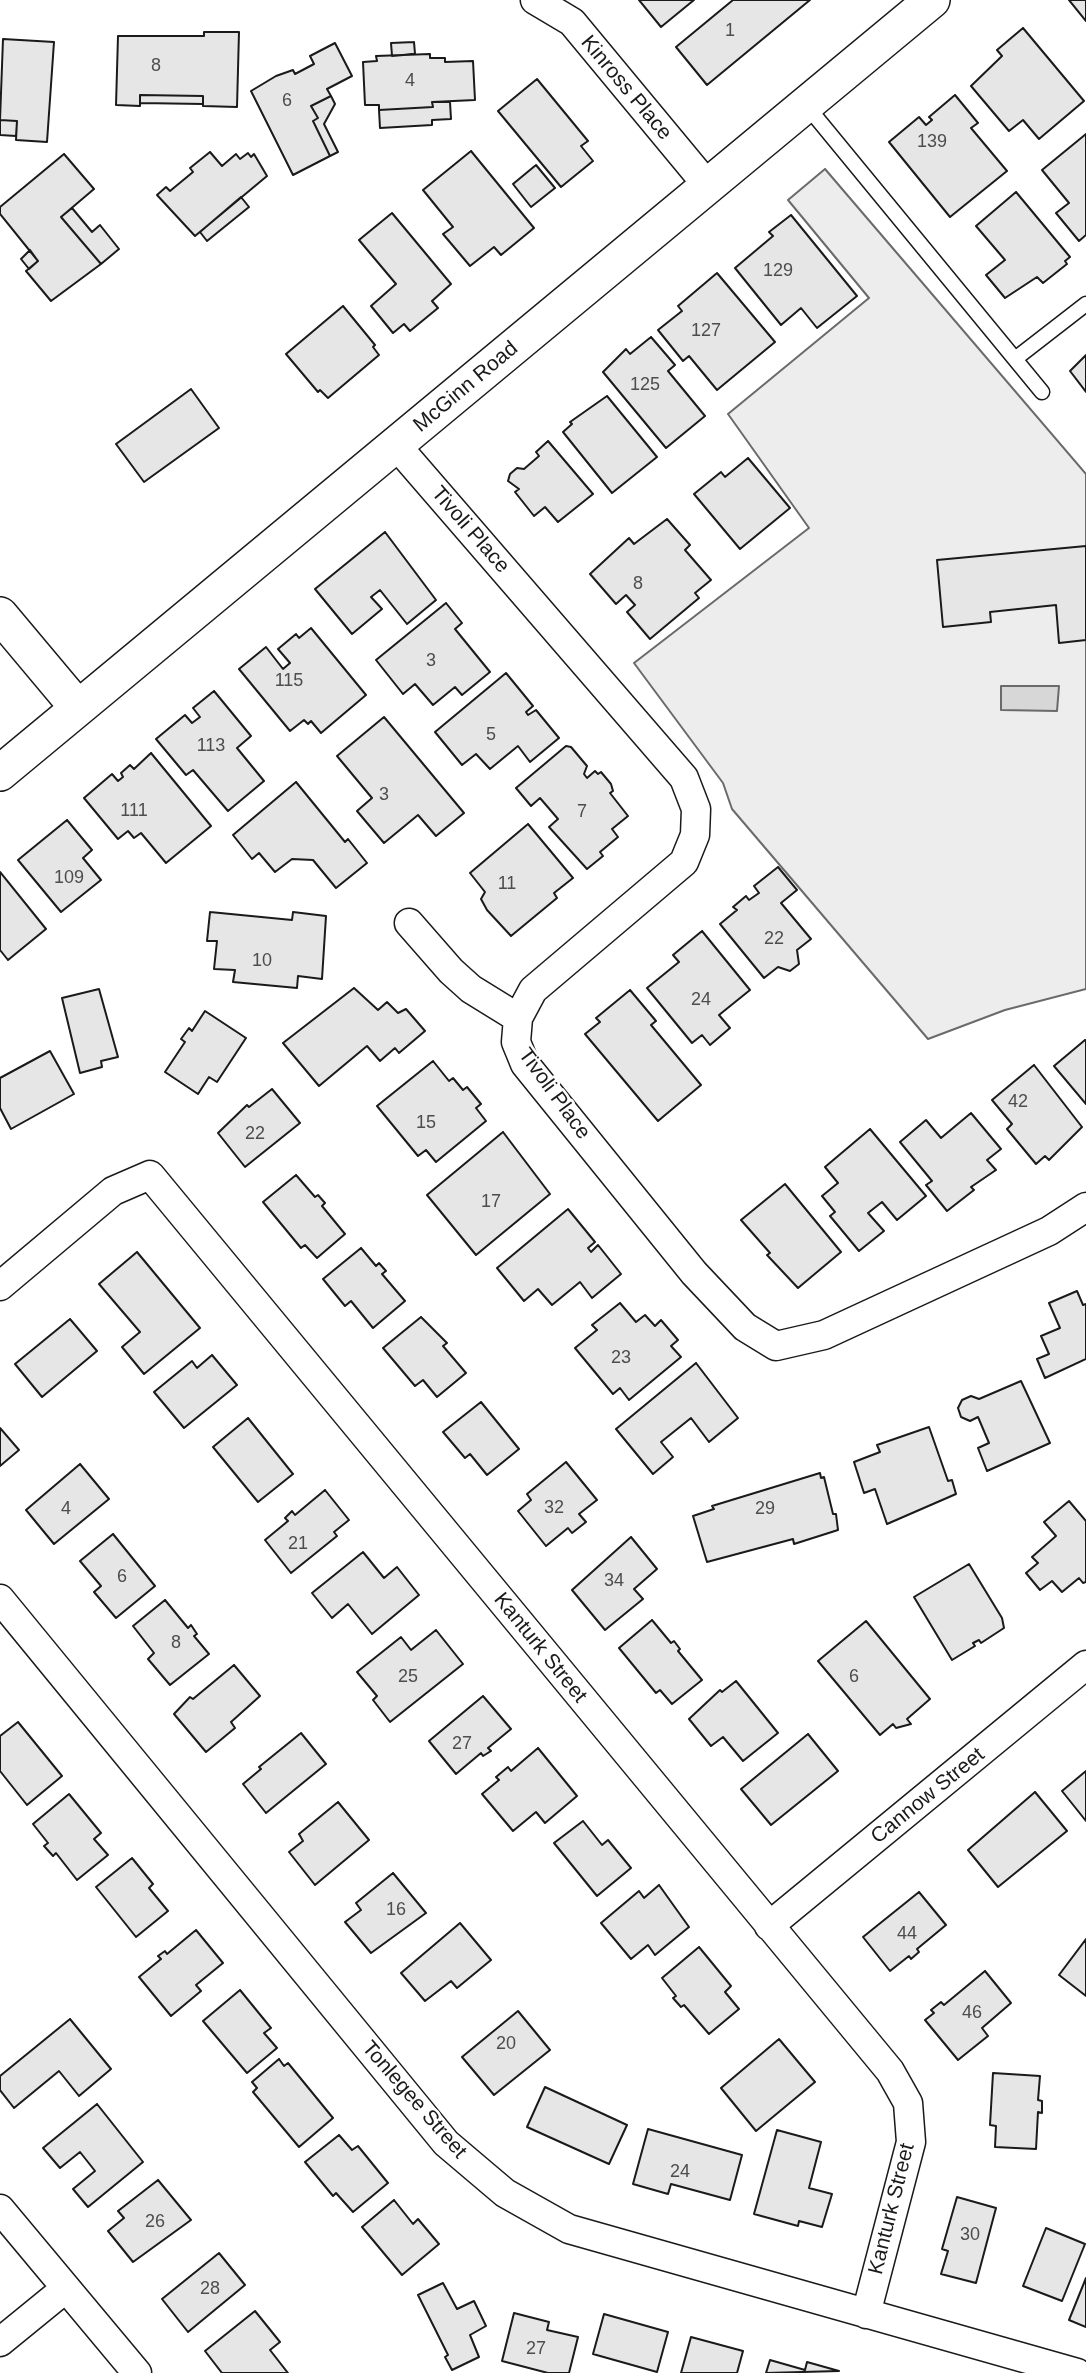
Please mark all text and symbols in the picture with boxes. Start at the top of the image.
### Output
house number: 1 [725,20,735,42]
street label: Kinross Place [575,31,677,145]
house number: 8 [151,55,161,77]
house number: 4 [405,70,415,92]
house number: 6 [282,90,292,112]
house number: 139 [917,131,947,153]
house number: 129 [763,260,793,282]
house number: 127 [691,320,721,342]
street label: McGinn Road [409,336,523,438]
house number: 125 [630,374,660,396]
street label: Tivoli Place [426,482,514,578]
house number: 8 [633,573,643,595]
house number: 3 [426,650,436,672]
house number: 115 [275,670,303,692]
house number: 5 [486,724,496,746]
house number: 113 [197,735,225,757]
house number: 3 [379,784,389,806]
house number: 111 [120,800,148,822]
house number: 7 [577,801,587,823]
house number: 109 [54,867,84,889]
house number: 11 [498,873,516,895]
house number: 22 [764,928,784,950]
house number: 10 [252,950,272,972]
house number: 24 [691,989,711,1011]
street label: Tivoli Place [512,1043,596,1145]
house number: 42 [1008,1091,1028,1113]
house number: 15 [416,1112,436,1134]
house number: 22 [245,1123,265,1145]
house number: 17 [481,1191,501,1213]
house number: 23 [611,1347,631,1369]
house number: 32 [544,1497,564,1519]
house number: 4 [61,1498,71,1520]
house number: 29 [755,1498,775,1520]
house number: 21 [288,1533,308,1555]
house number: 6 [117,1566,127,1588]
house number: 34 [604,1570,624,1592]
street label: Kanturk Street [488,1588,592,1708]
house number: 8 [171,1632,181,1654]
house number: 25 [398,1666,418,1688]
house number: 6 [849,1666,859,1688]
house number: 27 [452,1733,472,1755]
street label: Cannow Street [866,1742,990,1850]
house number: 16 [386,1899,406,1921]
house number: 44 [897,1923,917,1945]
house number: 46 [962,2002,982,2024]
house number: 20 [496,2033,516,2055]
street label: Tonlegee Street [356,2036,472,2164]
street label: Kanturk Street [864,2141,920,2277]
house number: 24 [670,2161,690,2183]
house number: 26 [145,2211,165,2233]
house number: 30 [960,2224,980,2246]
house number: 28 [200,2278,220,2300]
house number: 27 [526,2338,546,2360]

